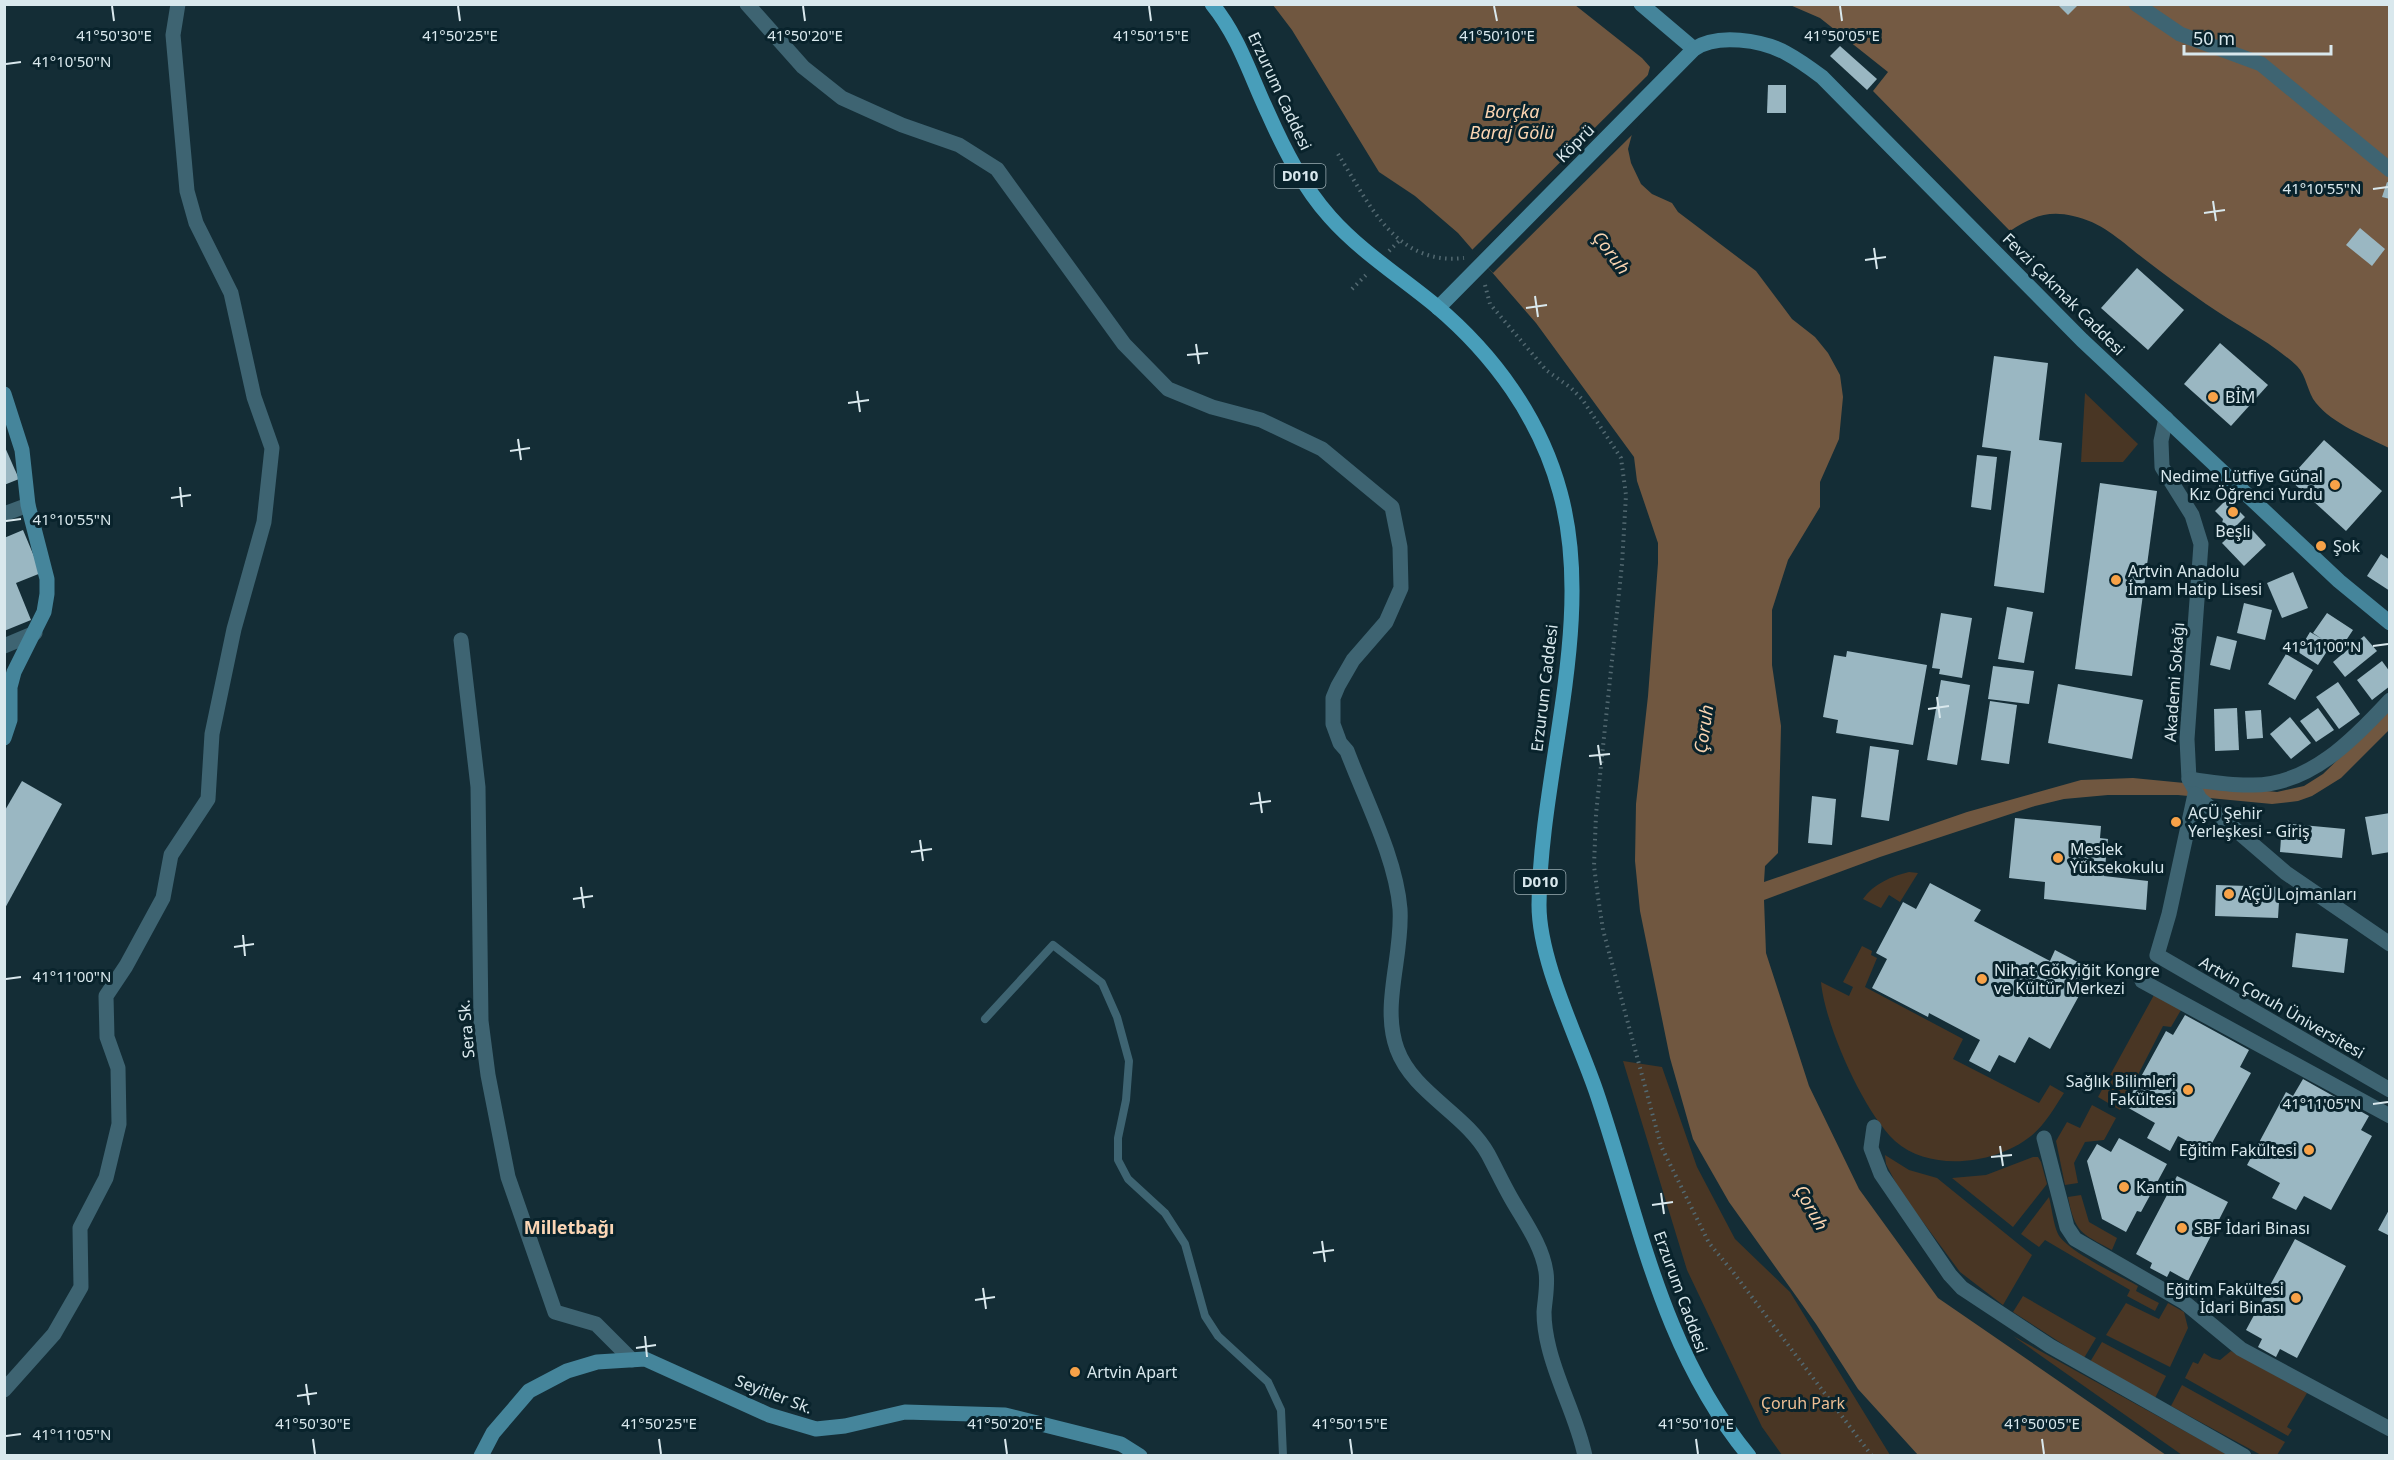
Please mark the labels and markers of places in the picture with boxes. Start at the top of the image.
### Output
place label: BİM [2225,386,2255,408]
marker: BİM [2206,390,2220,404]
place label: Nedime Lütfiye Günal Kız Öğrenci Yurdu [2160,465,2323,505]
marker: Nedime Lütfiye Günal Kız Öğrenci Yurdu [2328,478,2342,492]
marker: Beşli [2226,505,2240,519]
place label: Beşli [2215,520,2251,542]
place label: Şok [2333,535,2360,557]
marker: Şok [2314,539,2328,553]
place label: Artvin Anadolu İmam Hatip Lisesi [2128,560,2262,600]
marker: Artvin Anadolu İmam Hatip Lisesi [2109,573,2123,587]
place label: AÇÜ Şehir Yerleşkesi - Giriş [2188,802,2310,842]
marker: AÇÜ Şehir Yerleşkesi - Giriş [2169,815,2183,829]
place label: Meslek Yüksekokulu [2070,838,2164,878]
marker: Meslek Yüksekokulu [2051,851,2065,865]
place label: AÇÜ Lojmanları [2241,883,2357,905]
marker: AÇÜ Lojmanları [2222,887,2236,901]
place label: Nihat Gökyiğit Kongre ve Kültür Merkezi [1994,959,2160,999]
marker: Nihat Gökyiğit Kongre ve Kültür Merkezi [1975,972,1989,986]
place label: Sağlık Bilimleri Fakültesi [2066,1070,2176,1110]
marker: Sağlık Bilimleri Fakültesi [2181,1083,2195,1097]
place label: Eğitim Fakültesi [2179,1139,2297,1161]
marker: Eğitim Fakültesi [2302,1143,2316,1157]
place label: Kantin [2136,1176,2185,1198]
marker: Kantin [2117,1180,2131,1194]
place label: SBF İdari Binası [2194,1217,2310,1239]
marker: SBF İdari Binası [2175,1221,2189,1235]
place label: Eğitim Fakültesi İdari Binası [2166,1278,2284,1318]
marker: Eğitim Fakültesi İdari Binası [2289,1291,2303,1305]
place label: Artvin Apart [1087,1361,1178,1383]
marker: Artvin Apart [1068,1365,1082,1379]

